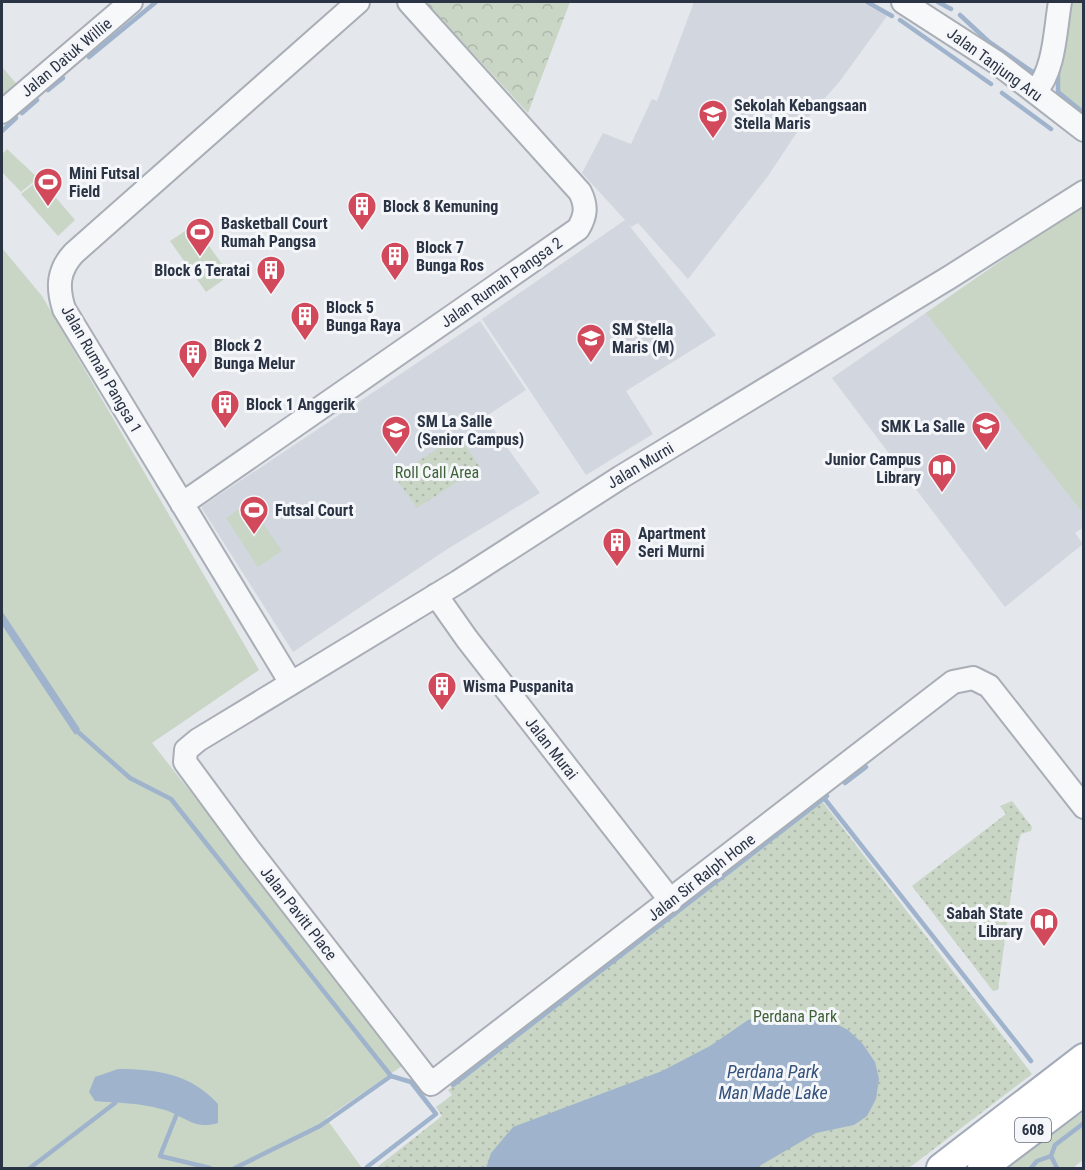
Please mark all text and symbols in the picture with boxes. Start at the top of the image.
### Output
street label: Jalan Datuk Willie [17,14,116,101]
street label: Jalan Tanjung Aru [943,23,1046,105]
place label: Sekolah Kebangsaan Stella Maris [734,96,867,133]
school or university icon: Sekolah Kebangsaan Stella Maris [697,98,729,140]
place label: Mini Futsal Field [69,164,140,201]
sports icon: Mini Futsal Field [32,166,64,208]
building icon: Block 8 Kemuning [346,190,378,232]
place label: Block 8 Kemuning [383,197,498,216]
place label: Basketball Court Rumah Pangsa [221,214,328,251]
sports icon: Basketball Court Rumah Pangsa [184,216,216,258]
street label: Jalan Rumah Pangsa 2 [437,233,566,332]
place label: Block 7 Bunga Ros [416,238,484,275]
building icon: Block 7 Bunga Ros [379,240,411,282]
building icon: Block 6 Teratai [255,254,287,296]
place label: Block 6 Teratai [154,261,250,280]
place label: Block 5 Bunga Raya [326,298,401,335]
building icon: Block 5 Bunga Raya [289,300,321,342]
street label: Jalan Rumah Pangsa 1 [57,302,146,436]
place label: SM Stella Maris (M) [612,320,674,357]
school or university icon: SM Stella Maris (M) [575,322,607,364]
place label: Block 2 Bunga Melur [214,336,295,373]
building icon: Block 2 Bunga Melur [177,338,209,380]
building icon: Block 1 Anggerik [209,388,241,430]
place label: Block 1 Anggerik [246,395,356,414]
school or university icon: SMK La Salle [970,410,1002,452]
place label: SM La Salle (Senior Campus) [417,412,524,449]
school or university icon: SM La Salle (Senior Campus) [380,414,412,456]
place label: SMK La Salle [881,417,965,436]
street label: Jalan Murni [604,438,677,493]
place label: Junior Campus Library [825,450,921,487]
library icon: Junior Campus Library [926,452,958,494]
park label: Roll Call Area [395,463,479,482]
sports icon: Futsal Court [238,494,270,536]
place label: Futsal Court [275,501,353,520]
place label: Apartment Seri Murni [638,524,706,561]
building icon: Apartment Seri Murni [601,526,633,568]
building icon: Wisma Puspanita [426,670,458,712]
place label: Wisma Puspanita [463,677,574,696]
street label: Jalan Murai [521,713,582,783]
street label: Jalan Sir Ralph Hone [644,830,759,925]
street label: Jalan Pavitt Place [256,863,341,964]
place label: Sabah State Library [946,904,1023,941]
library icon: Sabah State Library [1028,906,1060,948]
park label: Perdana Park [753,1007,838,1026]
water label: Perdana Park Man Made Lake [718,1061,828,1103]
road number: 608 [1015,1118,1051,1142]

